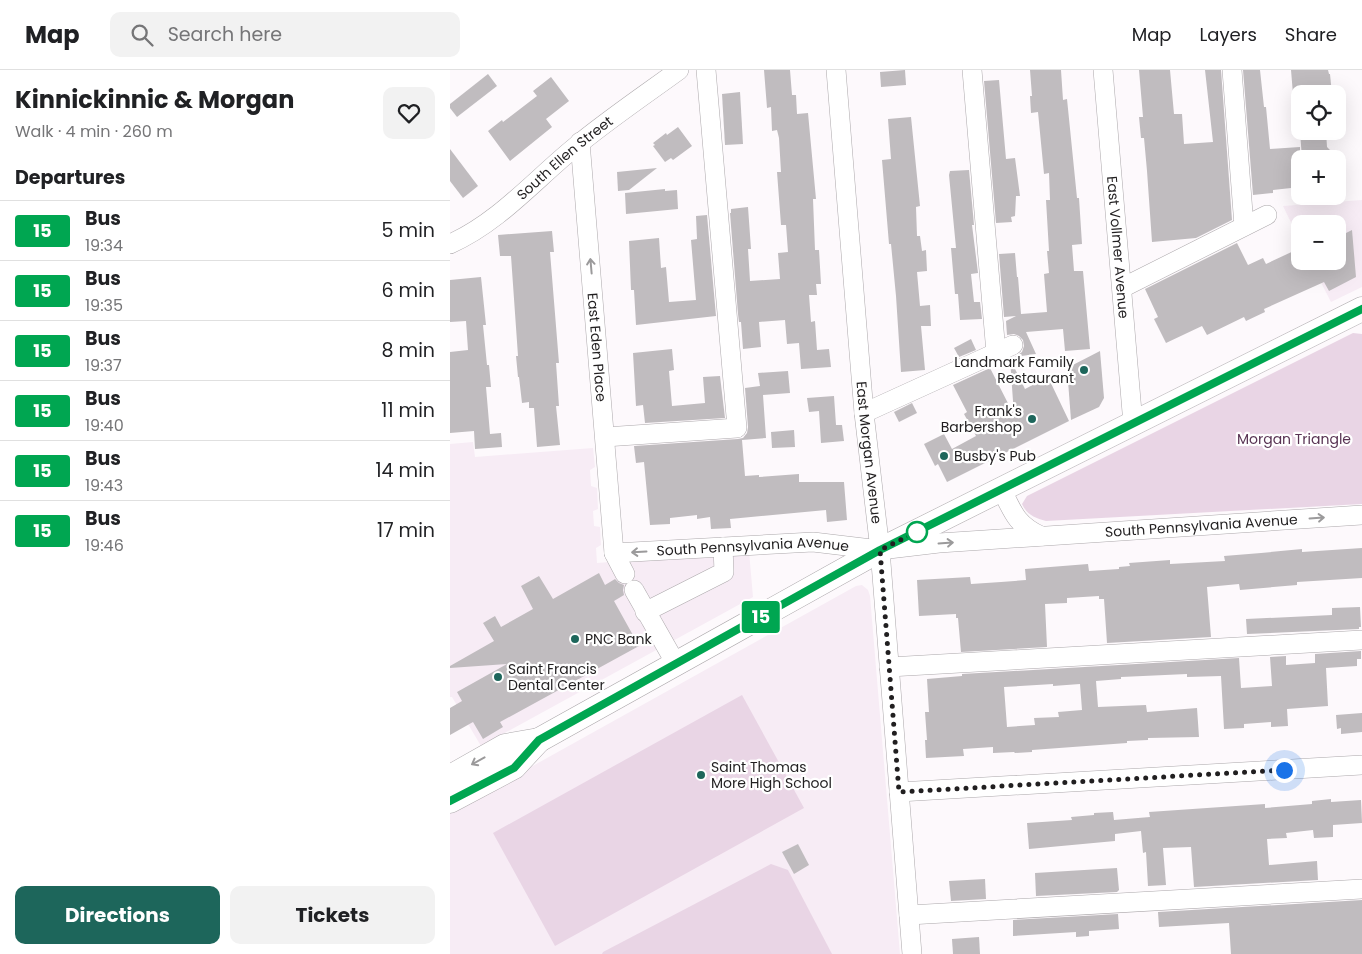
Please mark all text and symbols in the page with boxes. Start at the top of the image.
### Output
search box [110,12,460,57]
text: Map [25,18,80,51]
icon: search [128,21,156,49]
text: Search here [168,21,282,48]
text: Map [1132,22,1172,47]
text: Layers [1200,22,1257,47]
text: Share [1285,22,1337,47]
text: Kinnickinnic & Morgan [15,83,294,116]
map controls [1291,85,1346,270]
button: locate [1291,85,1346,140]
button: heart [383,87,435,139]
street label: South Ellen Street [512,111,617,204]
text: Walk · 4 min · 260 m [15,120,173,143]
button: + [1291,150,1346,205]
text: Departures [15,164,125,191]
street label: East Vollmer Avenue [1102,175,1134,320]
text: Bus [85,205,121,232]
button: − [1291,215,1346,270]
text: 5 min [382,217,435,244]
text: 15 [33,218,52,243]
text: 19:34 [85,234,123,257]
one-way arrow [586,258,595,274]
text: Bus [85,265,121,292]
text: 6 min [381,277,435,304]
text: 15 [33,278,52,303]
street label: East Eden Place [583,292,611,403]
text: 19:35 [85,294,123,317]
text: Bus [85,325,121,352]
text: 8 min [382,337,435,364]
text: 15 [33,338,52,363]
place label: Landmark Family Restaurant [954,352,1074,388]
text: 19:37 [85,354,122,377]
marker: Landmark Family Restaurant [1078,364,1090,376]
street label: East Morgan Avenue [851,380,887,525]
text: Bus [85,385,121,412]
text: 11 min [381,397,435,424]
text: 15 [33,398,52,423]
place label: Frank's Barbershop [941,401,1022,437]
marker: Frank's Barbershop [1026,413,1038,425]
text: 19:40 [85,414,124,437]
park label: Morgan Triangle [1237,429,1351,449]
text: Bus [85,445,121,472]
place label: Busby's Pub [954,446,1036,466]
marker: Busby's Pub [938,450,950,462]
text: 14 min [375,457,435,484]
text: 15 [33,458,52,483]
text: 19:43 [85,474,123,497]
text: Bus [85,505,121,532]
street label: South Pennsylvania Avenue [1104,509,1298,542]
one-way arrow [1309,513,1325,522]
text: 17 min [377,517,435,544]
text: 15 [33,518,52,543]
unlabelled marker [906,521,928,543]
street label: South Pennsylvania Avenue [656,532,850,561]
text: 19:46 [85,534,124,557]
one-way arrow [937,538,953,547]
one-way arrow [631,547,647,556]
line badge: 15 [738,601,784,633]
text: 15 [752,604,770,629]
place label: PNC Bank [585,629,652,649]
marker: PNC Bank [569,633,581,645]
place label: Saint Francis Dental Center [508,659,605,695]
marker: Saint Francis Dental Center [492,671,504,683]
one-way arrow [471,757,485,767]
place label: Saint Thomas More High School [711,757,832,793]
your location [1272,758,1297,783]
marker: Saint Thomas More High School [695,769,707,781]
button: Directions [15,886,220,944]
button: Tickets [230,886,435,944]

